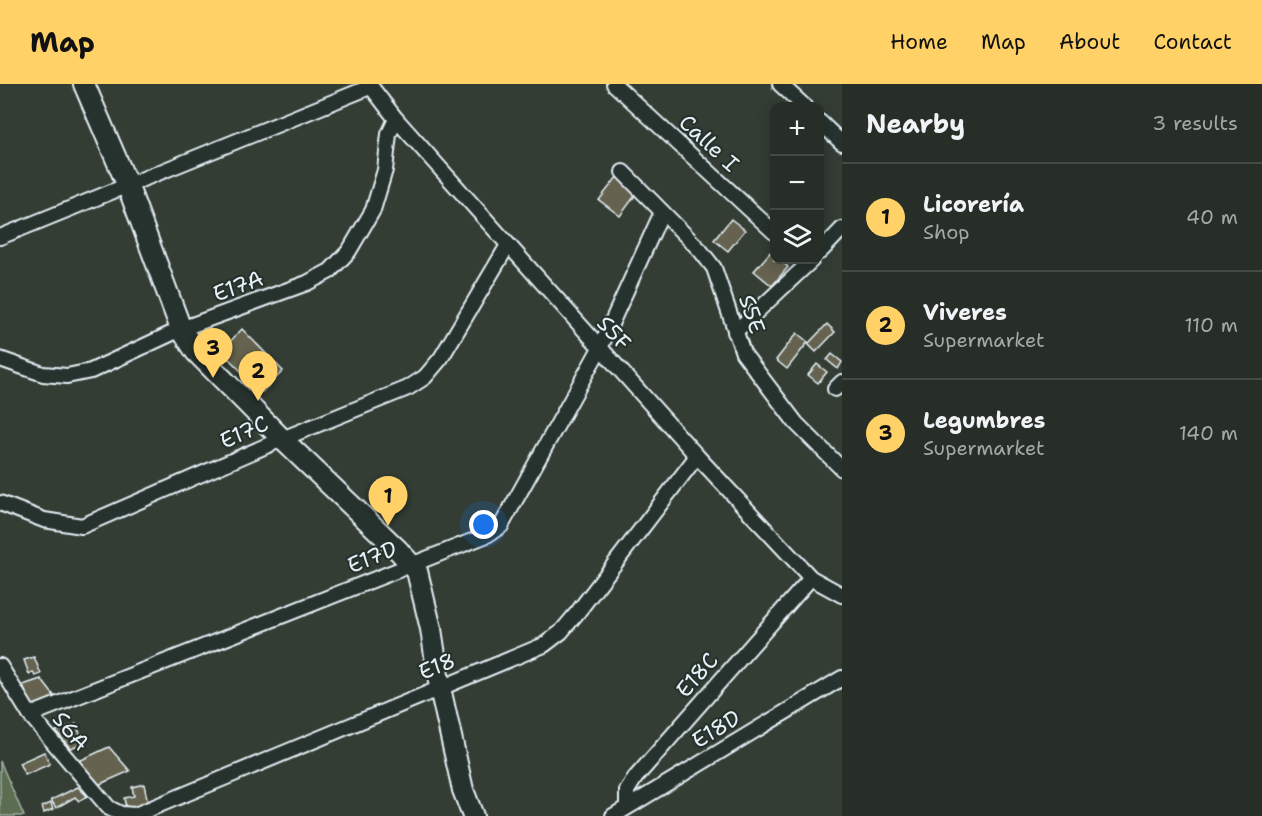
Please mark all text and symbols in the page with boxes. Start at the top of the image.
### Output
text: Map [30,23,95,61]
text: Home [890,28,948,56]
text: Map [981,28,1026,56]
text: About [1059,28,1120,56]
text: Contact [1153,28,1232,56]
map controls [770,102,824,264]
button: + [770,102,824,156]
text: Nearby [866,106,965,141]
street label: Calle I [673,108,745,178]
text: 3 results [1152,110,1238,136]
button: − [770,156,824,210]
text: Licorería [923,190,1024,219]
text: 1 [881,204,890,230]
text: 40 m [1186,204,1238,230]
button: layers [770,210,824,264]
text: Shop [923,219,970,245]
street label: E17A [209,264,267,308]
street label: S5E [732,291,772,337]
text: Viveres [923,298,1007,327]
street label: S5F [591,309,637,357]
text: 2 [879,312,893,338]
text: 110 m [1184,312,1238,338]
text: Supermarket [923,327,1045,353]
pin: 3 [194,328,232,378]
pin: 2 [238,352,278,401]
text: Legumbres [923,406,1045,435]
street label: E17C [215,409,273,455]
text: 3 [879,420,893,446]
text: 140 m [1179,420,1238,446]
text: Supermarket [923,435,1045,461]
pin: 1 [368,476,408,526]
your location [469,510,498,539]
street label: E17D [343,534,401,580]
street label: E18 [414,646,460,686]
street label: E18C [669,646,725,704]
street label: E18D [686,703,746,755]
street label: S6A [46,705,96,757]

